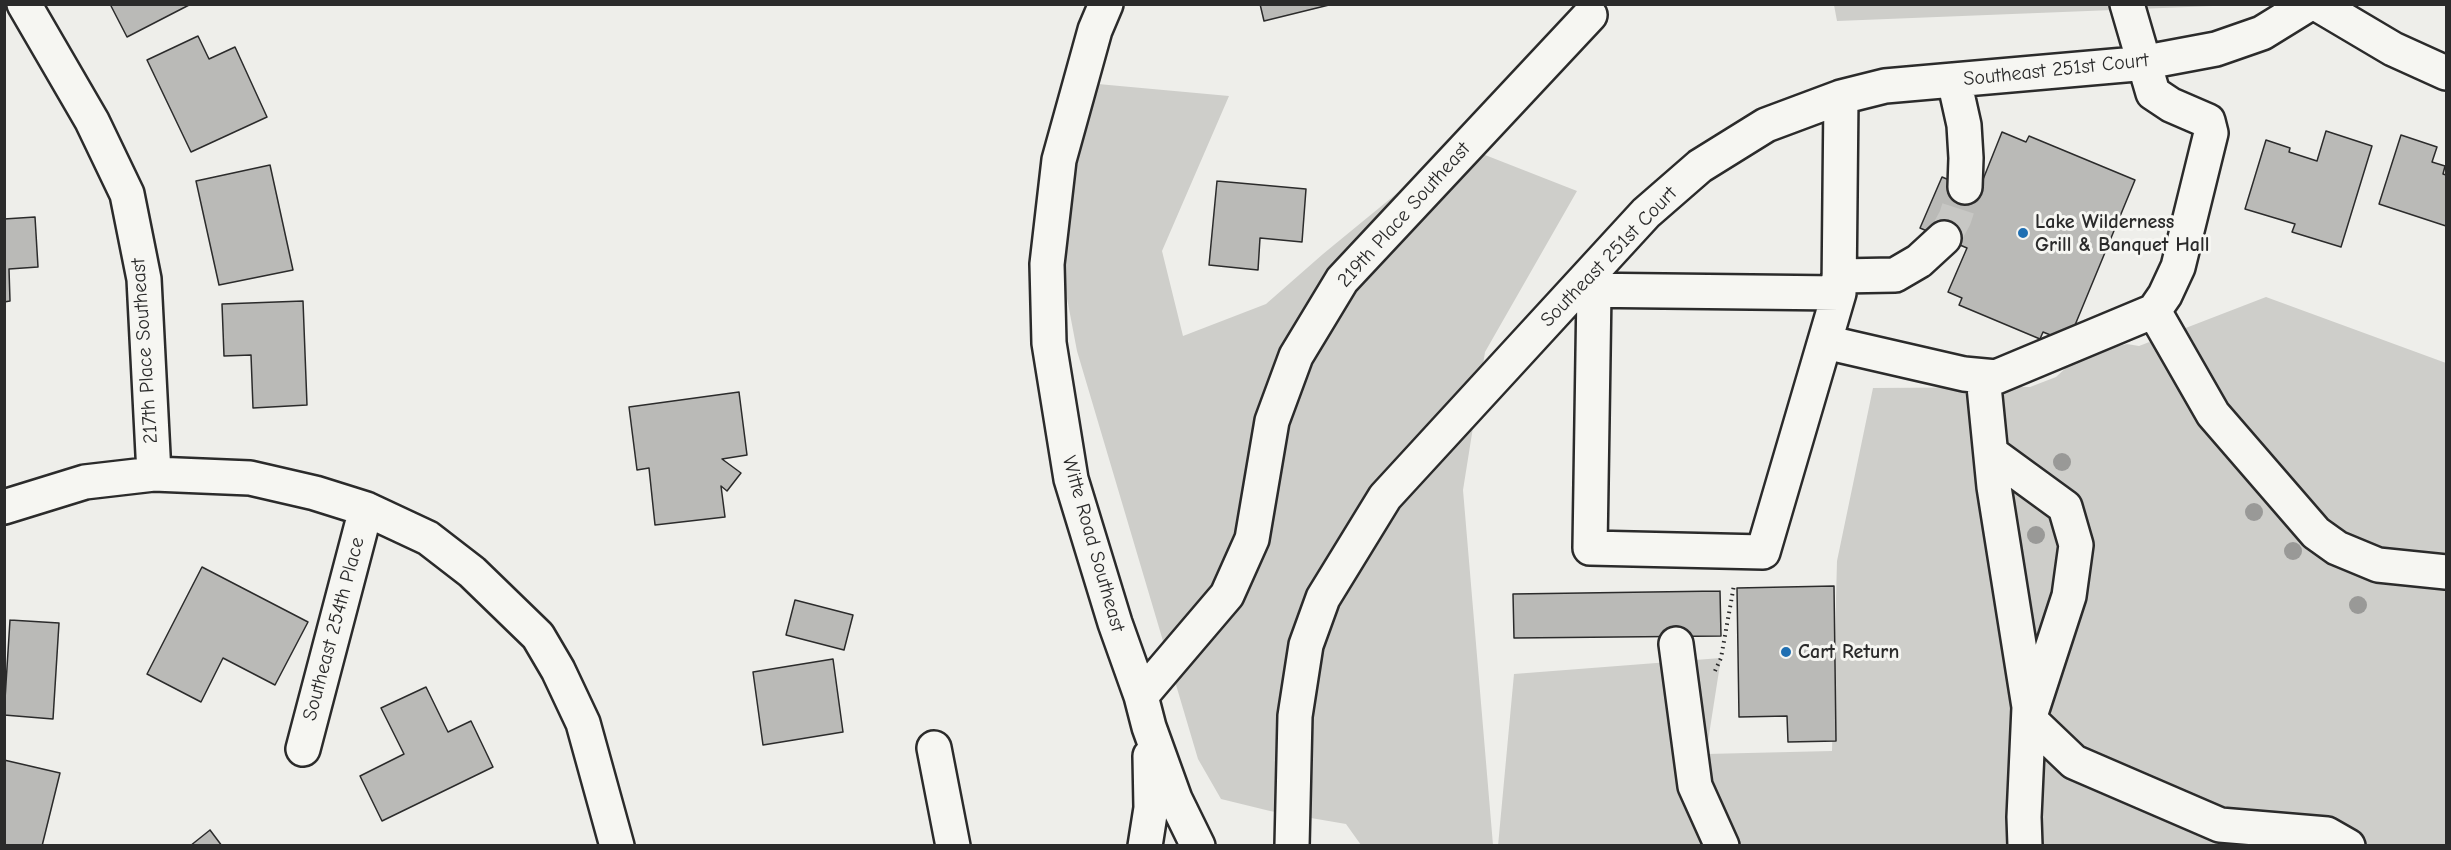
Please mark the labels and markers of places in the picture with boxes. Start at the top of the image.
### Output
place label: Lake Wilderness Grill & Banquet Hall [2035,210,2209,257]
marker: Lake Wilderness Grill & Banquet Hall [2016,226,2030,240]
place label: Cart Return [1798,640,1899,664]
marker: Cart Return [1779,645,1793,659]

